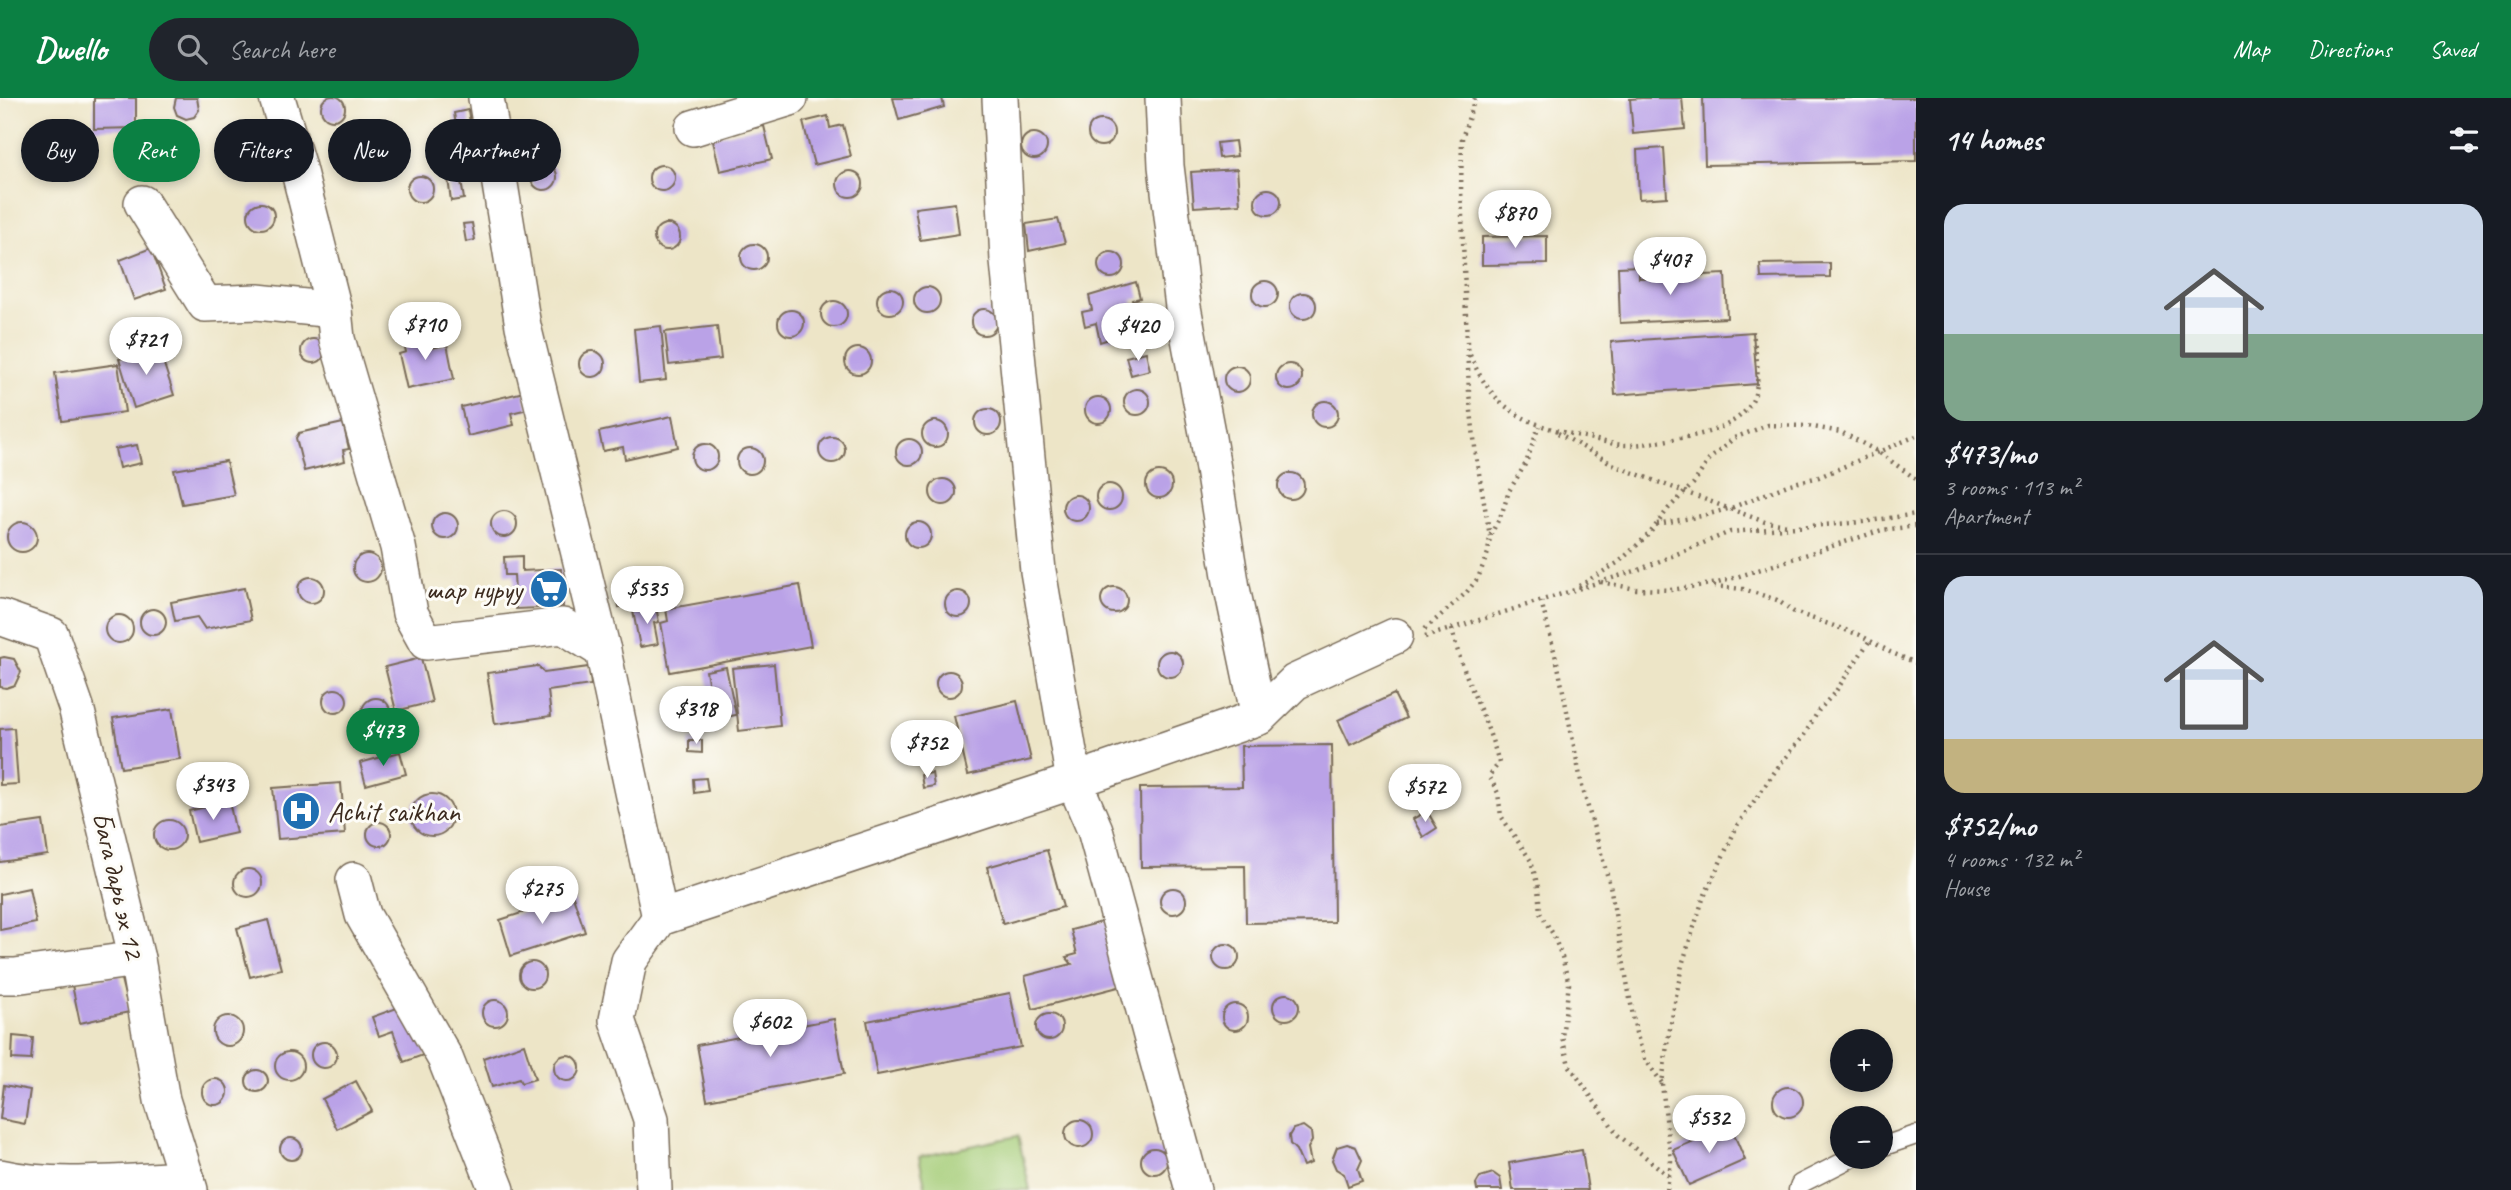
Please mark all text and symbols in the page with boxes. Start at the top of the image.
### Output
search box [149,18,639,81]
text: Dwello [35,28,107,70]
icon: search [173,30,211,68]
text: Search here [229,33,335,66]
text: Map [2233,34,2270,64]
text: Directions [2308,34,2391,64]
text: Saved [2429,34,2476,64]
chip: Buy [21,119,99,182]
chip: Rent [113,119,200,182]
chip: Filters [214,119,314,182]
chip: New [328,119,411,182]
chip: Apartment [425,119,561,182]
text: 14 homes [1944,121,2042,159]
icon: filters [2445,121,2483,159]
pin: $870 [1474,190,1556,250]
text: $870 [1494,198,1536,227]
pin: $407 [1629,238,1711,297]
text: $407 [1649,245,1691,274]
icon: home [2151,250,2277,376]
pin: $710 [384,302,466,362]
pin: $420 [1097,303,1179,363]
text: $710 [404,310,446,339]
text: $420 [1117,311,1159,340]
pin: $721 [105,317,187,377]
text: $721 [125,325,167,354]
text: $473/mo [1944,435,2036,473]
text: 3 rooms · 113 m² [1944,473,2079,502]
text: Apartment [1944,502,2029,531]
pin: $535 [606,566,688,626]
supermarket icon: шар нуруу [528,568,570,610]
place label: шар нуруу [426,572,524,607]
text: $535 [627,574,667,603]
icon: home [2151,622,2277,748]
pin: $318 [655,686,737,746]
text: $318 [675,694,717,723]
pin: $473 [342,708,424,768]
text: $473 [362,716,404,745]
pin: $752 [886,720,968,780]
text: $752 [907,728,947,757]
pin: $343 [172,762,254,822]
pin: $572 [1384,764,1466,824]
text: $343 [192,770,234,799]
text: $572 [1405,772,1445,801]
hospital icon: Achit saikhan [280,790,322,832]
place label: Achit saikhan [328,794,461,829]
text: $752/mo [1944,807,2036,845]
street label: Бага дарь эх 12 [85,808,153,964]
text: 4 rooms · 132 m² [1944,845,2079,874]
pin: $275 [501,866,583,926]
text: $275 [522,874,562,903]
text: House [1944,874,1989,903]
pin: $602 [729,1000,811,1059]
text: $602 [749,1007,791,1036]
map controls [1830,1029,1893,1169]
button: + [1830,1029,1893,1092]
pin: $532 [1668,1096,1750,1155]
text: $532 [1688,1103,1730,1132]
button: − [1830,1106,1893,1169]

